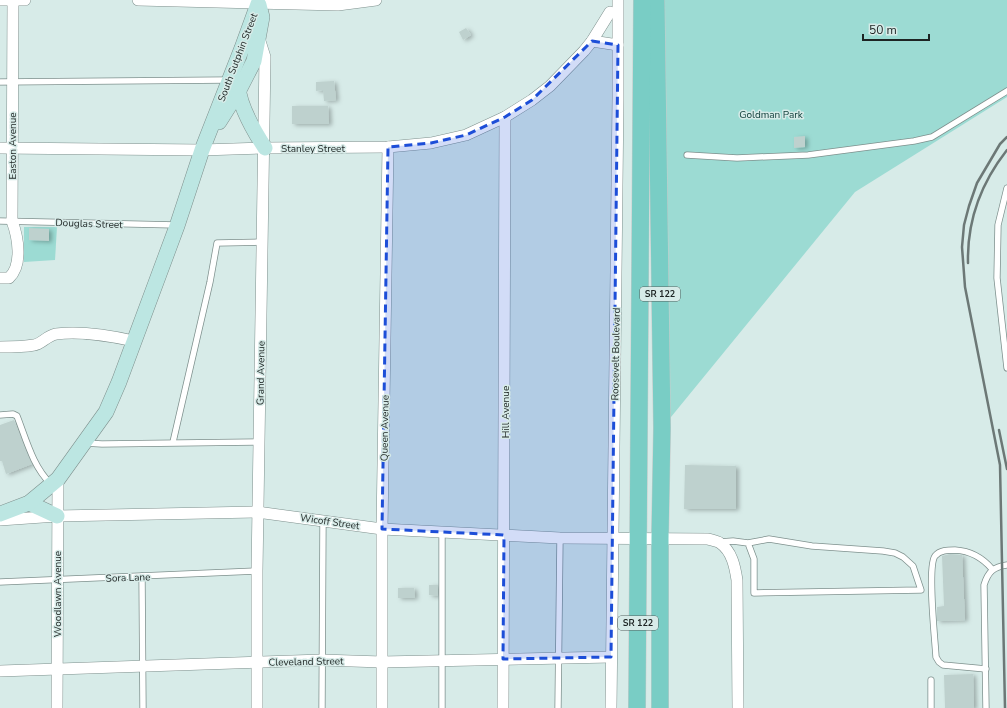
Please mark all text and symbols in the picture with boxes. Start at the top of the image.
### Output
street label: South Sutphin Street [215,11,261,104]
scale bar [863,16,929,42]
text: 50 m [869,22,897,38]
park label: Goldman Park [739,108,804,122]
street label: Easton Avenue [6,112,20,180]
street label: Stanley Street [281,142,345,156]
street label: Douglas Street [55,216,123,232]
road number: SR 122 [640,287,680,301]
street label: Roosevelt Boulevard [608,307,624,401]
street label: Grand Avenue [253,341,269,405]
street label: Hill Avenue [499,386,513,438]
street label: Queen Avenue [377,395,393,461]
street label: Wicoff Street [299,511,361,533]
street label: Woodlawn Avenue [51,551,65,637]
street label: Sora Lane [105,570,151,586]
road number: SR 122 [618,616,658,630]
street label: Cleveland Street [268,654,344,670]

